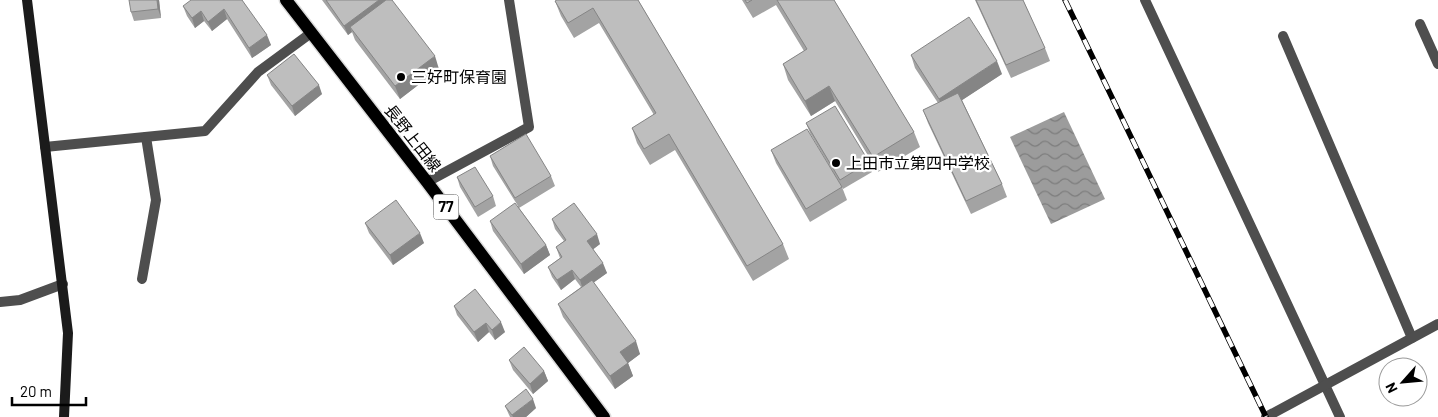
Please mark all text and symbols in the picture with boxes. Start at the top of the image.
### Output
place label: 三好町保育園 [411,67,507,86]
marker: 三好町保育園 [395,71,407,83]
street label: 長野上田線 [381,100,446,175]
place label: 上田市立第四中学校 [846,153,990,172]
marker: 上田市立第四中学校 [830,157,842,169]
road number: 77 [434,194,458,220]
north arrow [1378,357,1428,407]
scale bar [12,374,86,406]
text: N [1381,380,1401,396]
text: 20 m [20,382,52,400]

